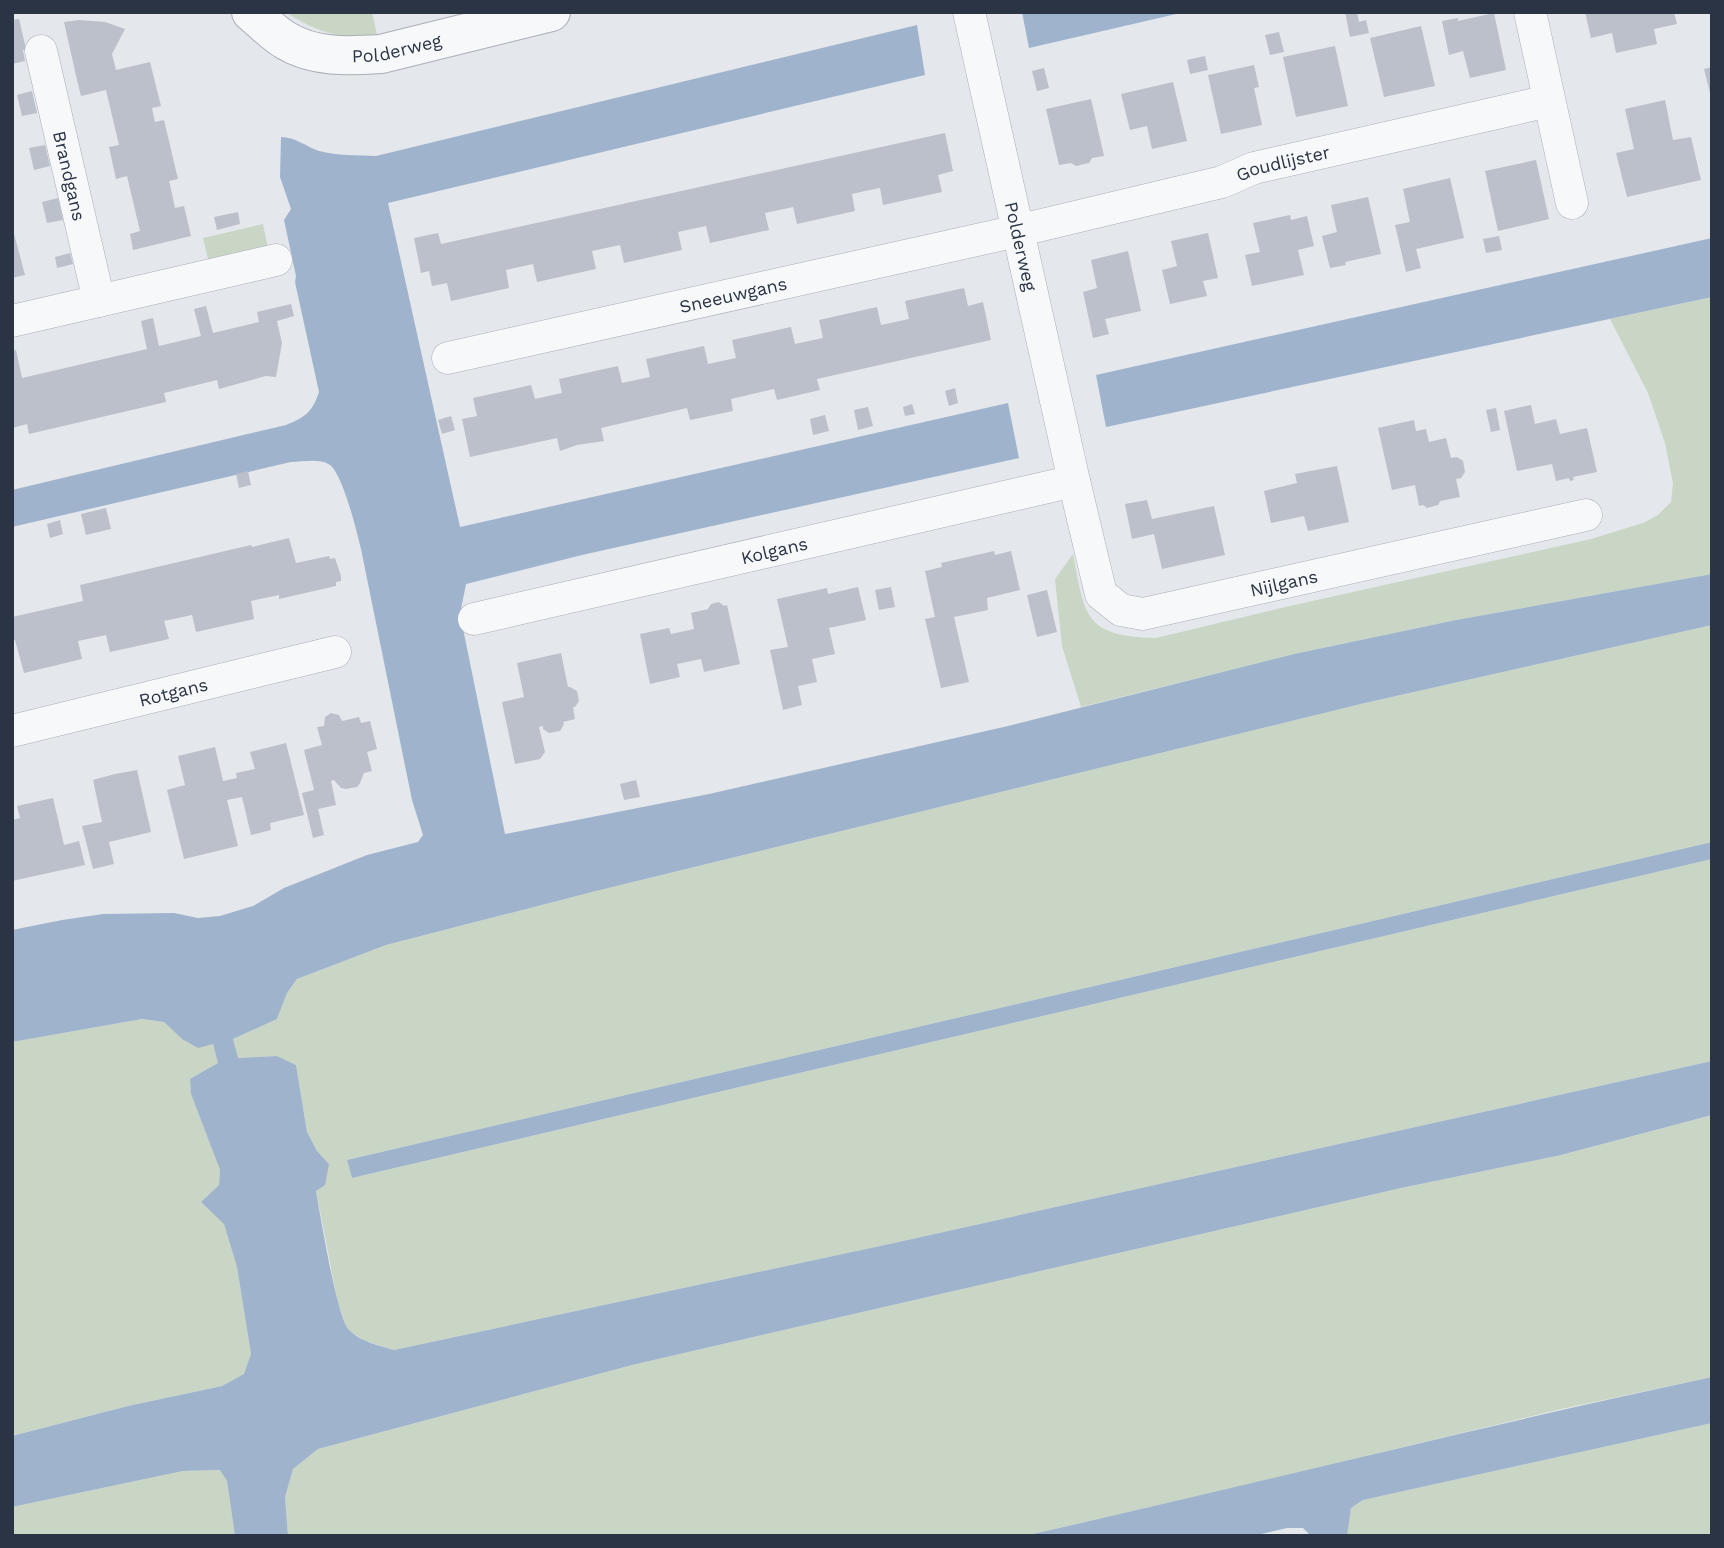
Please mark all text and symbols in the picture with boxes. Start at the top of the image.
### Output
street label: Polderweg [352,29,444,66]
street label: Brandgans [49,129,91,223]
street label: Goudlijster [1233,141,1332,185]
street label: Polderweg [1001,200,1042,293]
street label: Sneeuwgans [677,272,789,317]
street label: Kolgans [739,532,810,568]
street label: Nijlgans [1248,565,1320,600]
street label: Rotgans [137,673,210,710]

